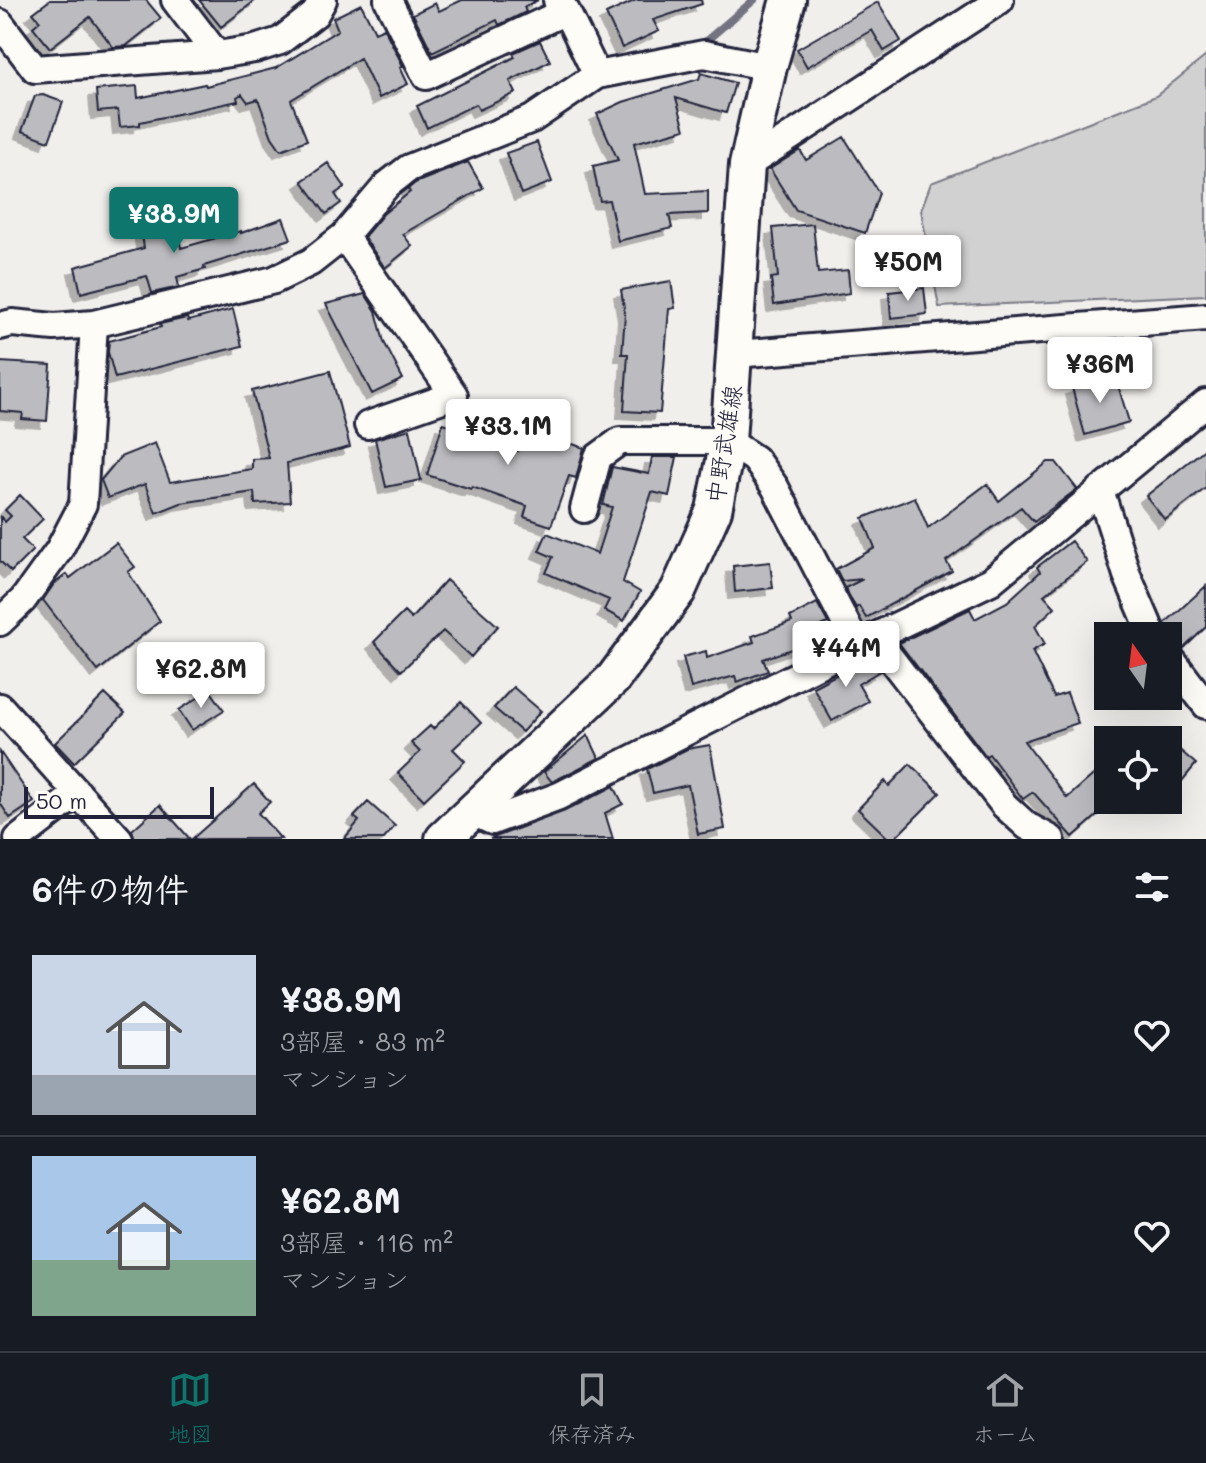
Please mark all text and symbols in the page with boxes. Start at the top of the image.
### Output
pin: ¥38.9M [109,187,239,255]
text: ¥38.9M [127,196,221,230]
pin: ¥50M [861,235,955,303]
text: ¥50M [873,244,943,278]
pin: ¥36M [1053,337,1147,405]
text: ¥36M [1065,346,1135,380]
street label: 中野武雄線 [698,382,748,506]
pin: ¥33.1M [443,399,573,467]
text: ¥33.1M [464,408,552,442]
pin: ¥44M [799,621,893,689]
north arrow [1094,622,1182,710]
map controls [1094,622,1182,814]
text: ¥44M [810,630,882,664]
pin: ¥62.8M [136,642,266,710]
text: ¥62.8M [155,651,247,685]
button: locate [1094,726,1182,814]
scale bar [24,783,214,819]
text: 50 m [36,786,87,815]
icon: filters [1130,865,1174,909]
text: 6件の物件 [32,866,189,911]
text: ¥38.9M [280,976,402,1021]
icon: home [96,987,192,1083]
icon: heart [1130,1013,1174,1057]
text: 3部屋 · 83 m² [280,1024,445,1058]
text: マンション [280,1061,409,1095]
text: ¥62.8M [280,1177,401,1222]
icon: home [96,1188,192,1284]
icon: heart [1130,1214,1174,1258]
text: 3部屋 · 116 m² [280,1225,453,1259]
text: マンション [280,1262,409,1296]
tab: 地図 [168,1368,212,1448]
tab: 保存済み [548,1368,636,1448]
tab: ホーム [973,1368,1038,1448]

